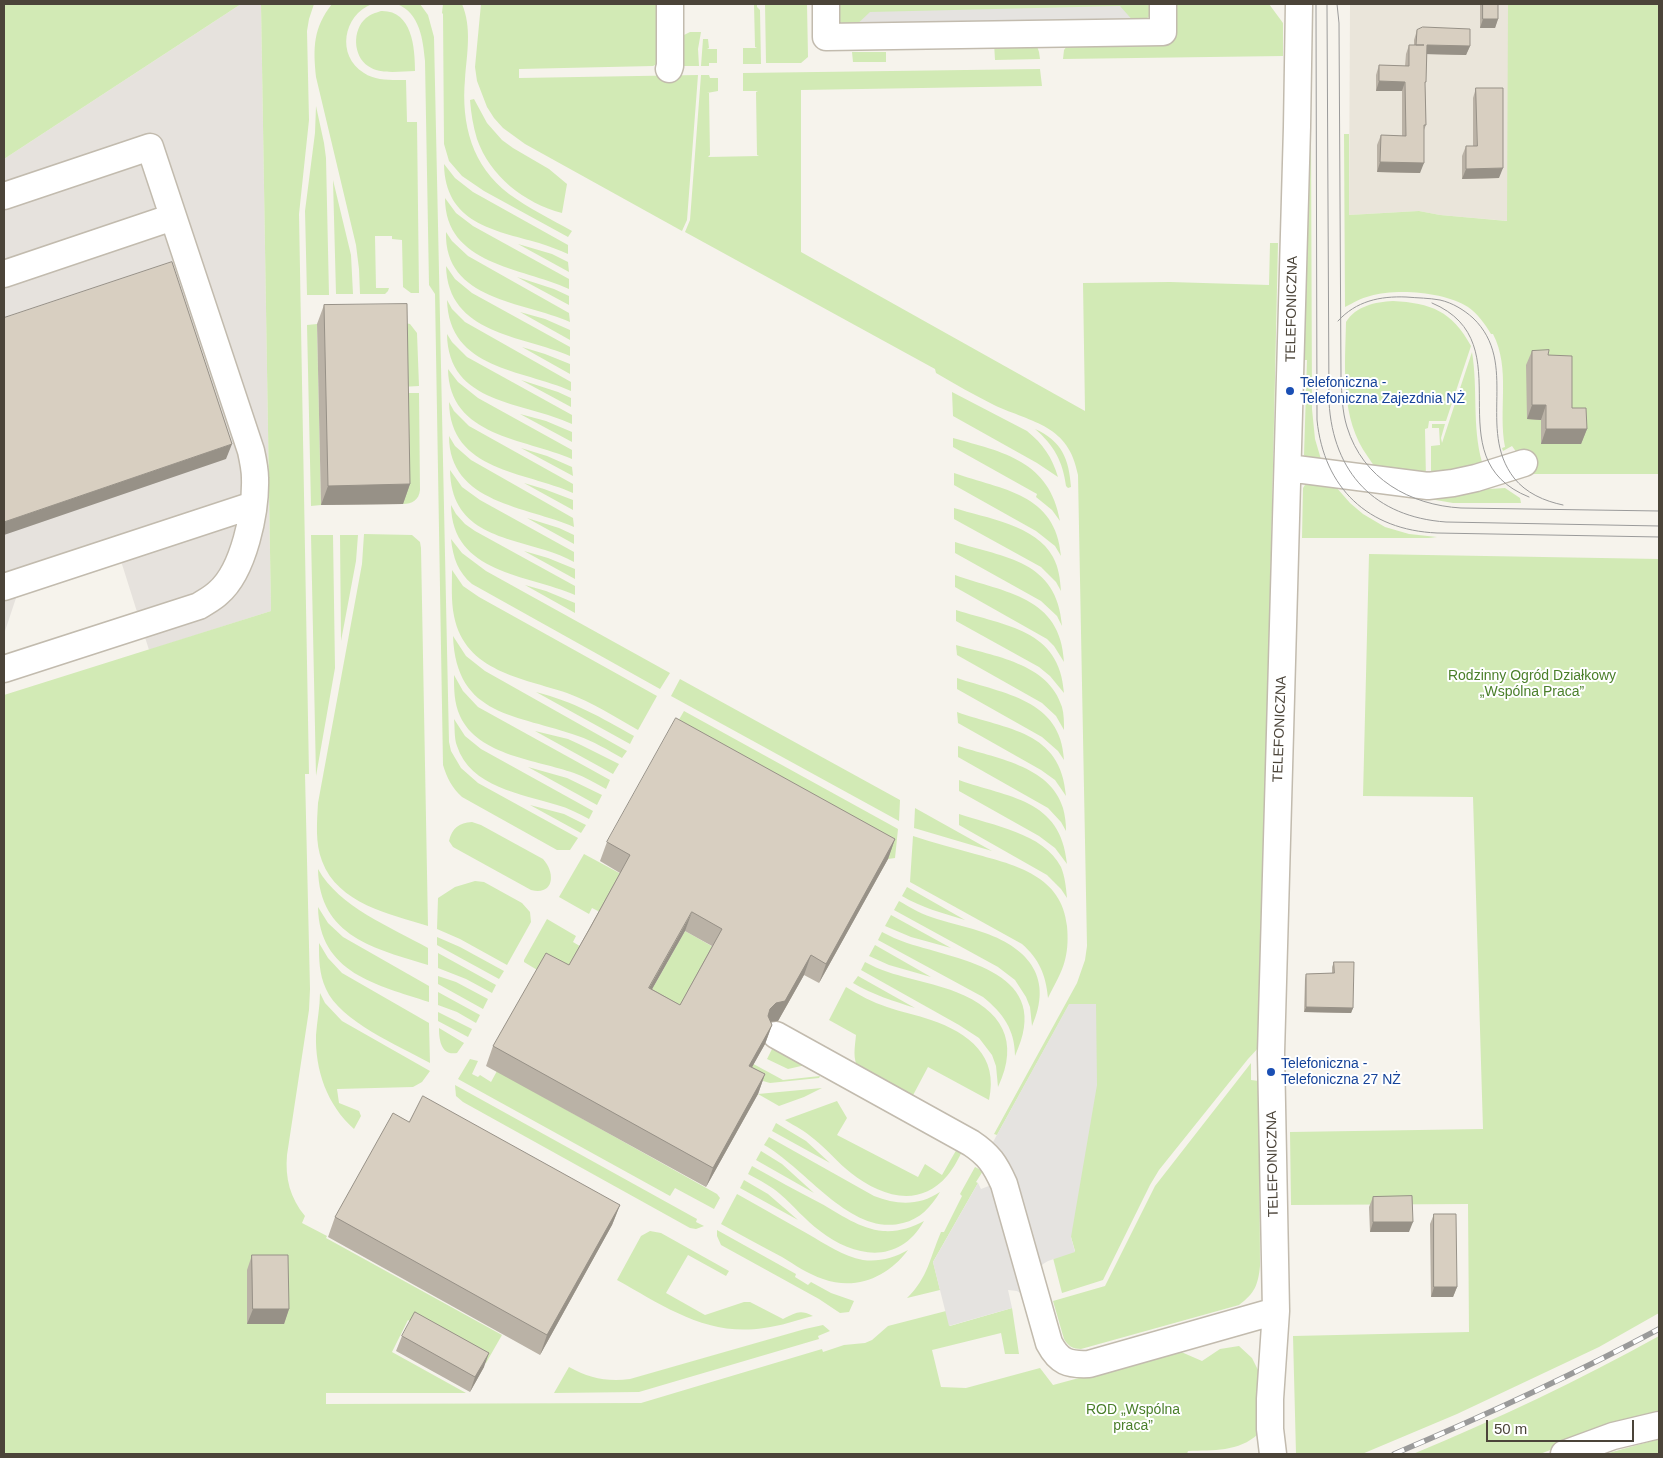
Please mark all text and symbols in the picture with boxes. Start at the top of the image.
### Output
street label: TELEFONICZNA [1283,256,1301,362]
place label: Telefoniczna - Telefoniczna Zajezdnia NŻ [1300,375,1465,408]
marker: Telefoniczna - Telefoniczna Zajezdnia NŻ [1284,385,1296,397]
park label: Rodzinny Ogród Działkowy „Wspólna Praca” [1448,668,1616,700]
street label: TELEFONICZNA [1270,675,1290,783]
place label: Telefoniczna - Telefoniczna 27 NŻ [1281,1056,1401,1088]
marker: Telefoniczna - Telefoniczna 27 NŻ [1265,1066,1277,1078]
street label: TELEFONICZNA [1264,1111,1282,1217]
park label: ROD „Wspólna praca” [1086,1402,1180,1434]
scale bar [1488,1410,1636,1442]
text: 50 m [1494,1420,1527,1437]

